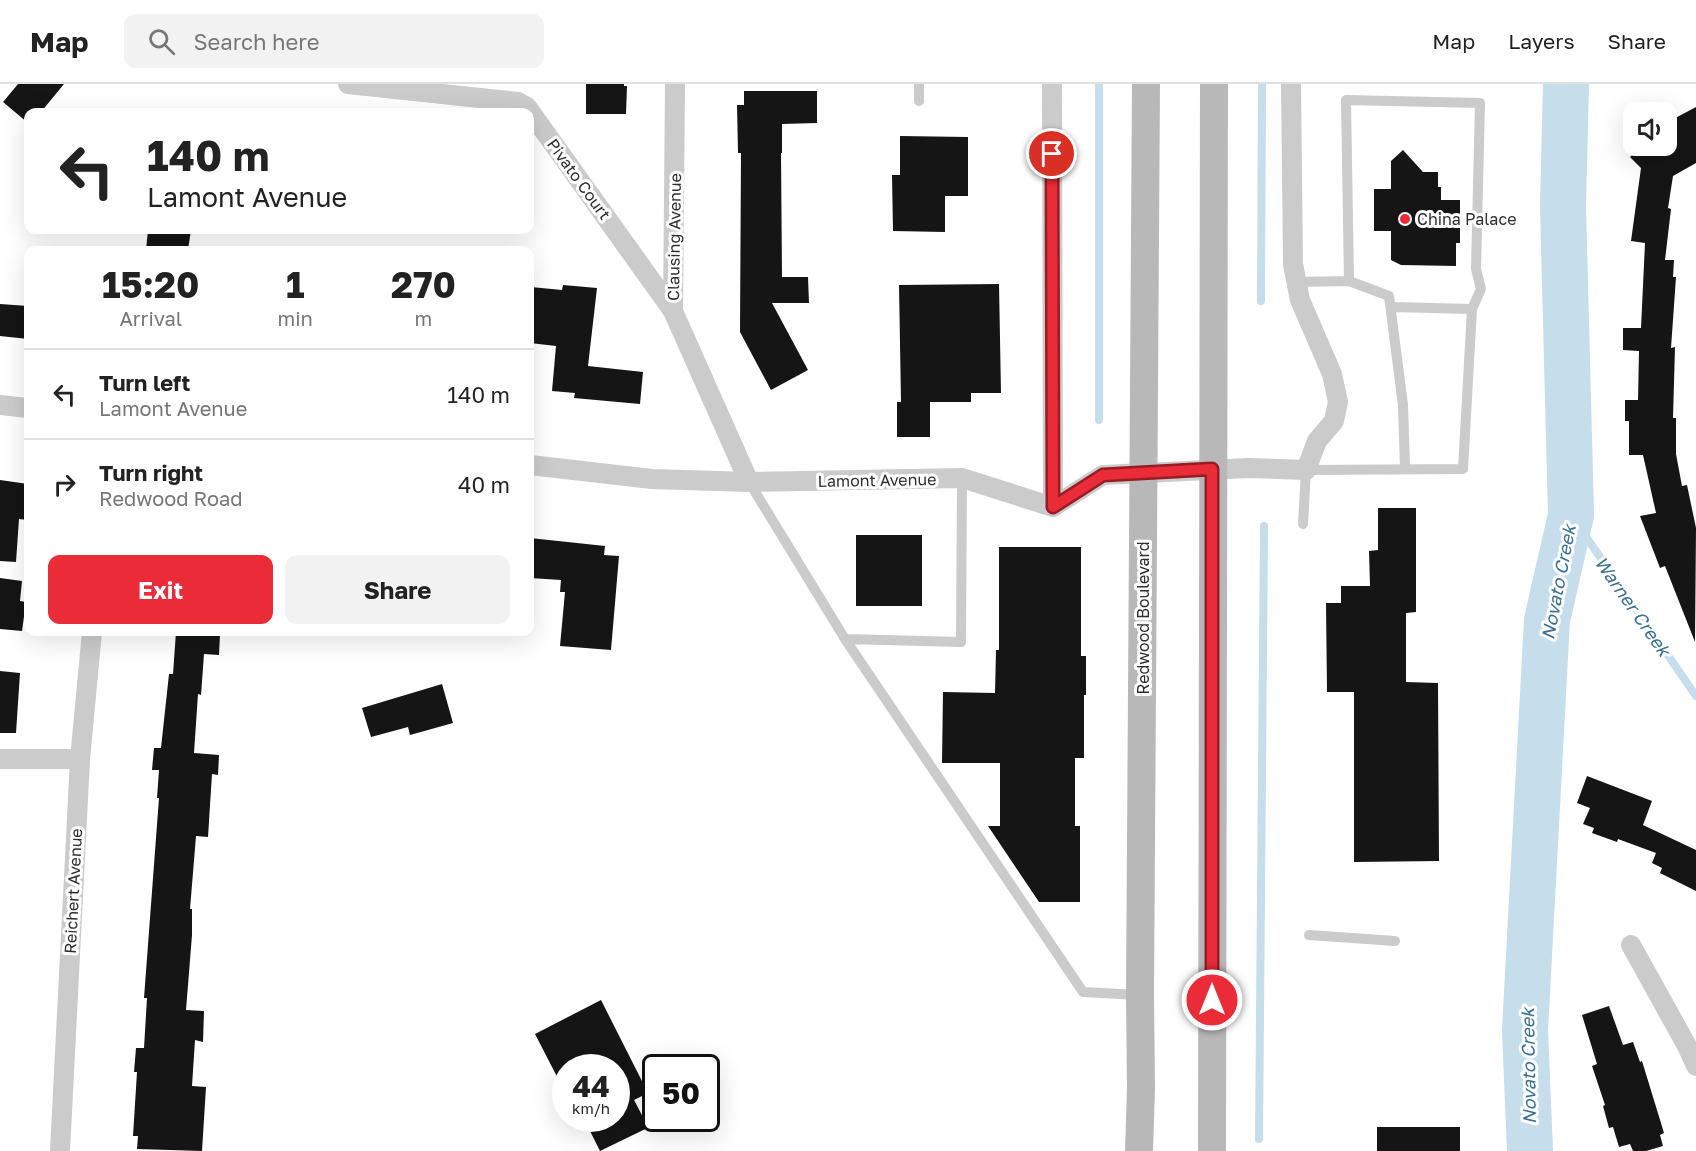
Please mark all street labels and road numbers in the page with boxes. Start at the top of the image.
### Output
street label: Pivato Court [543,135,615,223]
street label: Clausing Avenue [663,173,685,301]
street label: Lamont Avenue [818,469,936,491]
street label: Redwood Boulevard [1133,541,1153,695]
street label: Reichert Avenue [60,828,86,954]

